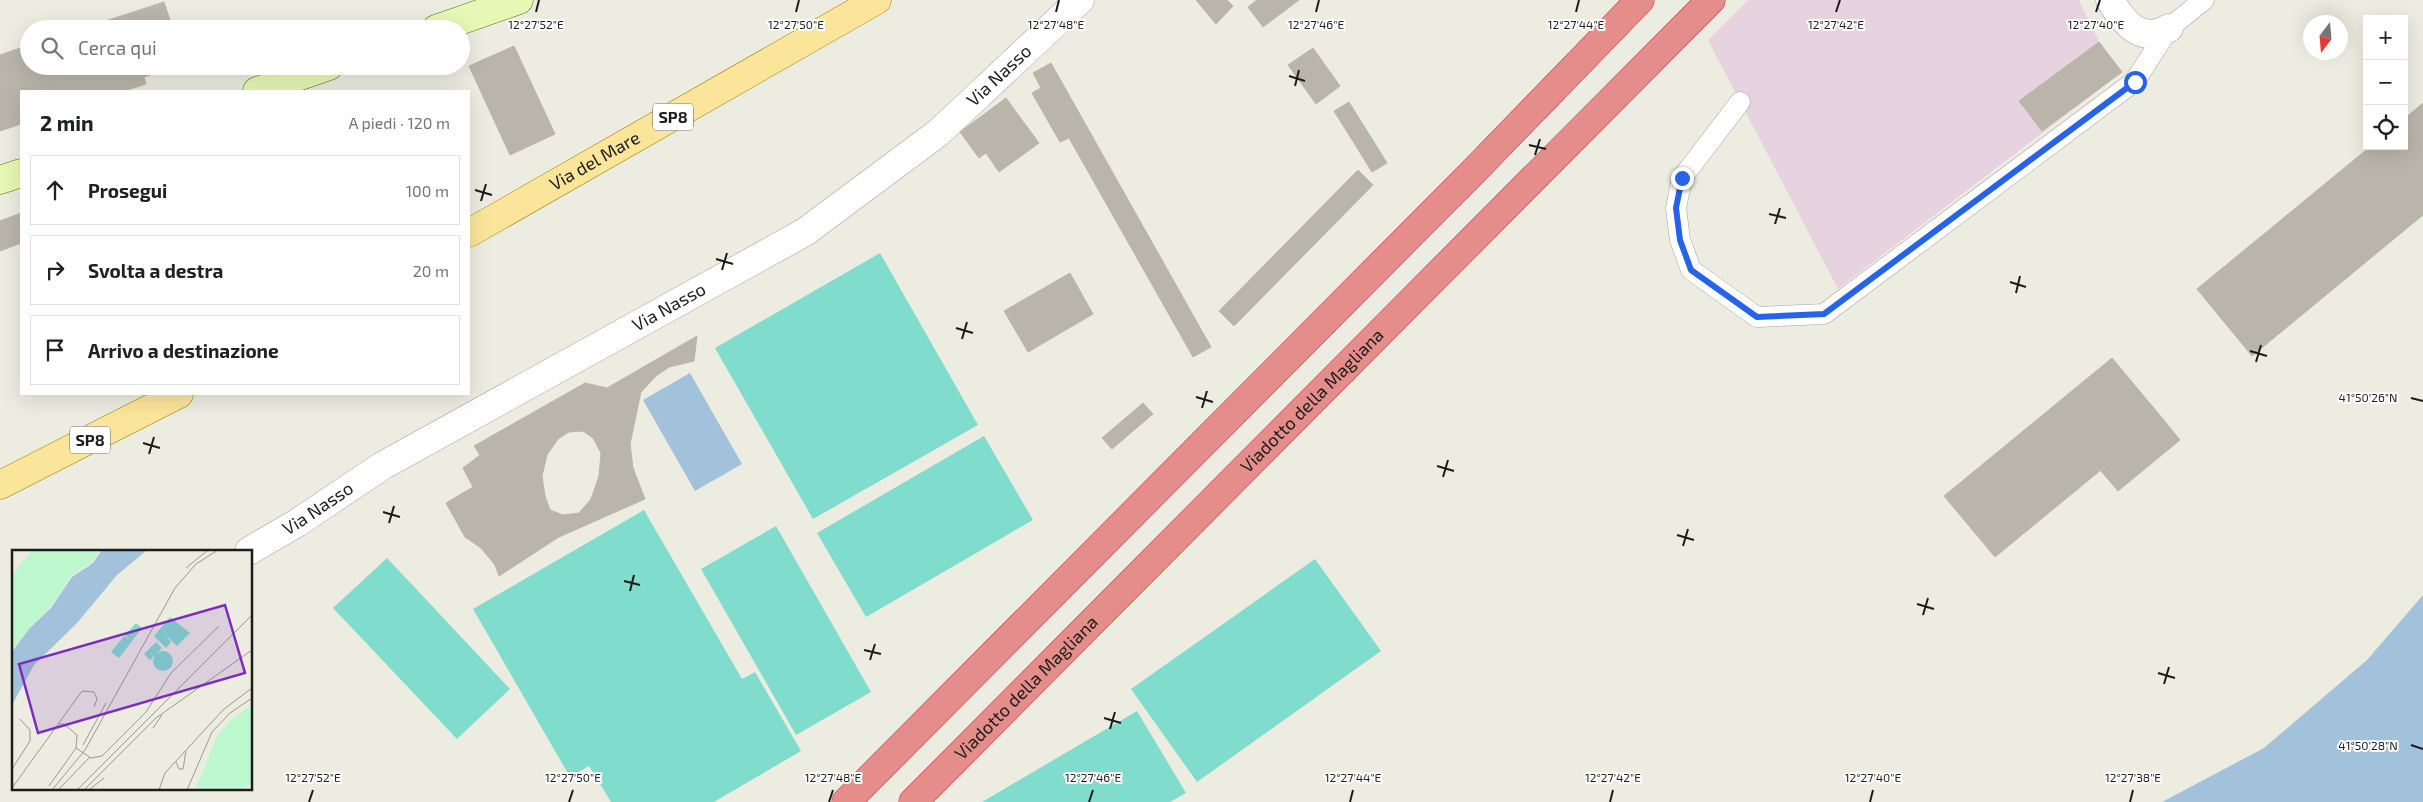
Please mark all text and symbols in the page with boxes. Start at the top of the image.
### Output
north arrow [2303,15,2348,60]
map controls [2363,15,2408,150]
button: + [2363,15,2408,60]
text: 12°27'52"E [508,17,564,31]
text: 12°27'50"E [768,17,824,31]
text: 12°27'48"E [1028,17,1085,31]
text: 12°27'46"E [1288,17,1344,31]
text: 12°27'44"E [1548,17,1605,31]
text: 12°27'42"E [1808,17,1864,31]
text: 12°27'40"E [2068,17,2125,31]
search box [20,20,470,75]
icon: search [38,34,66,62]
text: Cerca qui [78,36,157,59]
street label: Via Nasso [962,39,1035,110]
button: − [2363,60,2408,105]
route start [2124,71,2147,94]
road number: SP8 [653,104,693,130]
button: locate [2363,105,2408,150]
text: 2 min [40,110,94,135]
text: A piedi · 120 m [348,113,450,132]
street label: Via del Mare [545,126,644,195]
route end [1671,167,1694,190]
icon: ahead [41,176,69,204]
text: Prosegui [88,179,167,202]
text: 100 m [406,181,449,200]
icon: right [41,256,69,284]
text: Svolta a destra [88,259,223,282]
text: 20 m [413,261,449,280]
street label: Via Nasso [628,277,709,335]
street label: Viadotto della Magliana [1235,323,1388,477]
icon: arrive [41,336,69,364]
text: Arrivo a destinazione [88,339,279,362]
text: 41°50'26"N [2339,390,2398,404]
road number: SP8 [70,426,110,454]
street label: Via Nasso [278,476,357,539]
inset map [12,550,252,790]
street label: Viadotto della Magliana [950,611,1102,764]
text: 41°50'28"N [2338,738,2398,752]
text: 12°27'52"E [285,770,341,784]
text: 12°27'50"E [545,770,601,784]
text: 12°27'48"E [805,770,862,784]
text: 12°27'46"E [1065,770,1121,784]
text: 12°27'44"E [1325,770,1382,784]
text: 12°27'42"E [1585,770,1641,784]
text: 12°27'40"E [1845,770,1902,784]
text: 12°27'38"E [2105,770,2161,784]

